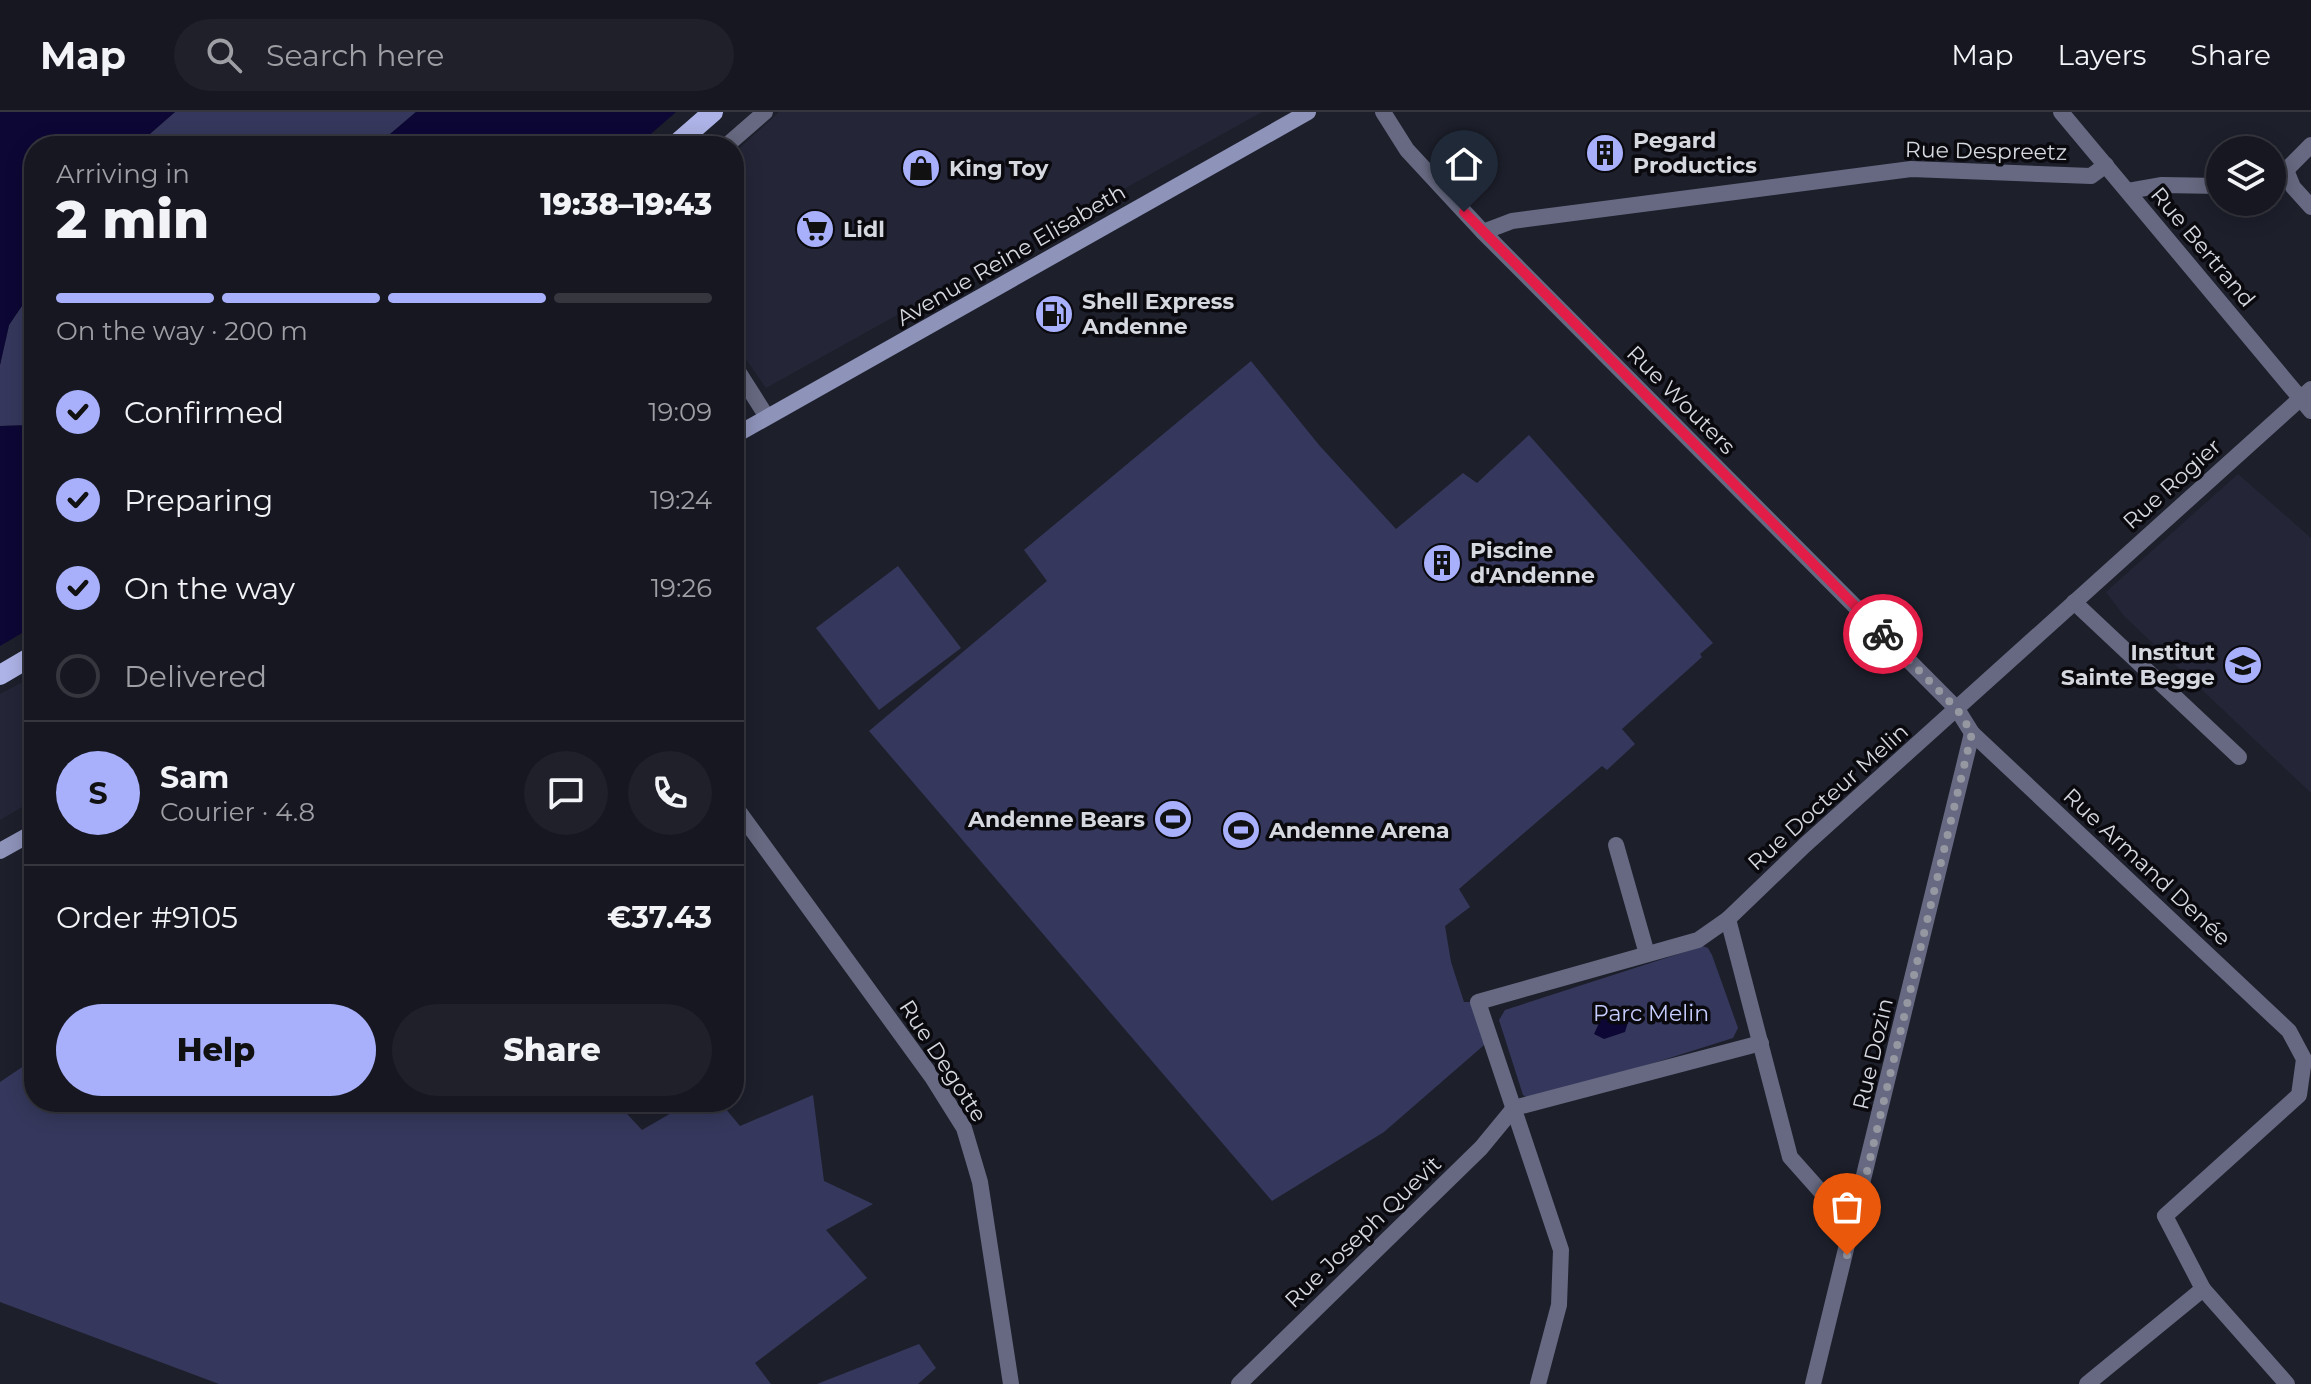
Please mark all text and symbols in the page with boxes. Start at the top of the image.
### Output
search box [174,19,734,91]
text: Map [40,32,126,79]
icon: search [202,33,246,77]
text: Search here [266,37,444,74]
text: Map [1951,38,2014,72]
text: Layers [2058,38,2147,72]
text: Share [2191,38,2271,72]
place label: Pegard Productics [1633,127,1757,179]
pin [1430,130,1498,212]
building icon: Pegard Productics [1584,132,1626,174]
street label: Rue Despreetz [1905,136,2067,166]
map controls [2206,136,2286,216]
button: layers [2206,136,2286,216]
icon: home [1442,142,1486,186]
shop icon: King Toy [900,147,942,189]
place label: King Toy [949,155,1049,182]
text: Arriving in [56,158,190,190]
street label: Avenue Reine Elisabeth [892,178,1130,332]
street label: Rue Bertrand [2145,181,2261,313]
text: 19:38–19:43 [540,186,712,223]
text: 2 min [56,188,209,251]
supermarket icon: Lidl [794,208,836,250]
place label: Lidl [843,216,885,243]
place label: Shell Express Andenne [1081,288,1234,340]
fuel station icon: Shell Express Andenne [1033,293,1075,335]
text: On the way · 200 m [56,315,308,347]
street label: Rue Wouters [1621,340,1741,460]
icon: check [56,390,100,434]
text: Confirmed [124,394,284,431]
text: 19:09 [648,396,712,428]
street label: Rue Rogier [2117,433,2227,535]
icon: check [56,478,100,522]
text: Preparing [124,482,273,519]
text: 19:24 [650,484,712,516]
place label: Piscine d'Andenne [1470,537,1595,589]
building icon: Piscine d'Andenne [1421,542,1463,584]
icon: check [56,566,100,610]
text: On the way [124,570,295,607]
text: 19:26 [651,572,712,604]
courier [1843,594,1923,674]
icon: bike [1861,612,1905,656]
place label: Institut Sainte Begge [2061,639,2215,691]
school or university icon: Institut Sainte Begge [2222,644,2264,686]
text: Delivered [124,658,267,695]
street label: Rue Docteur Melin [1742,718,1914,876]
button: chat [524,751,608,835]
button: phone [628,751,712,835]
text: Sam [160,759,229,796]
text: S [88,775,108,812]
street label: Rue Armand Denée [2058,782,2236,952]
text: Courier · 4.8 [160,796,315,828]
sports icon: Andenne Bears [1152,798,1194,840]
place label: Andenne Bears [967,806,1145,833]
sports icon: Andenne Arena [1220,809,1262,851]
place label: Andenne Arena [1268,817,1450,844]
text: Order #9105 [56,899,238,936]
text: €37.43 [607,899,712,936]
street label: Rue Degotte [893,995,993,1127]
street label: Rue Dozin [1847,996,1899,1112]
park label: Parc Melin [1593,1000,1709,1027]
button: Help [56,1004,376,1096]
button: Share [392,1004,712,1096]
street label: Rue Joseph Quevit [1279,1150,1447,1314]
pin [1813,1173,1881,1255]
icon: bag [1825,1185,1869,1229]

